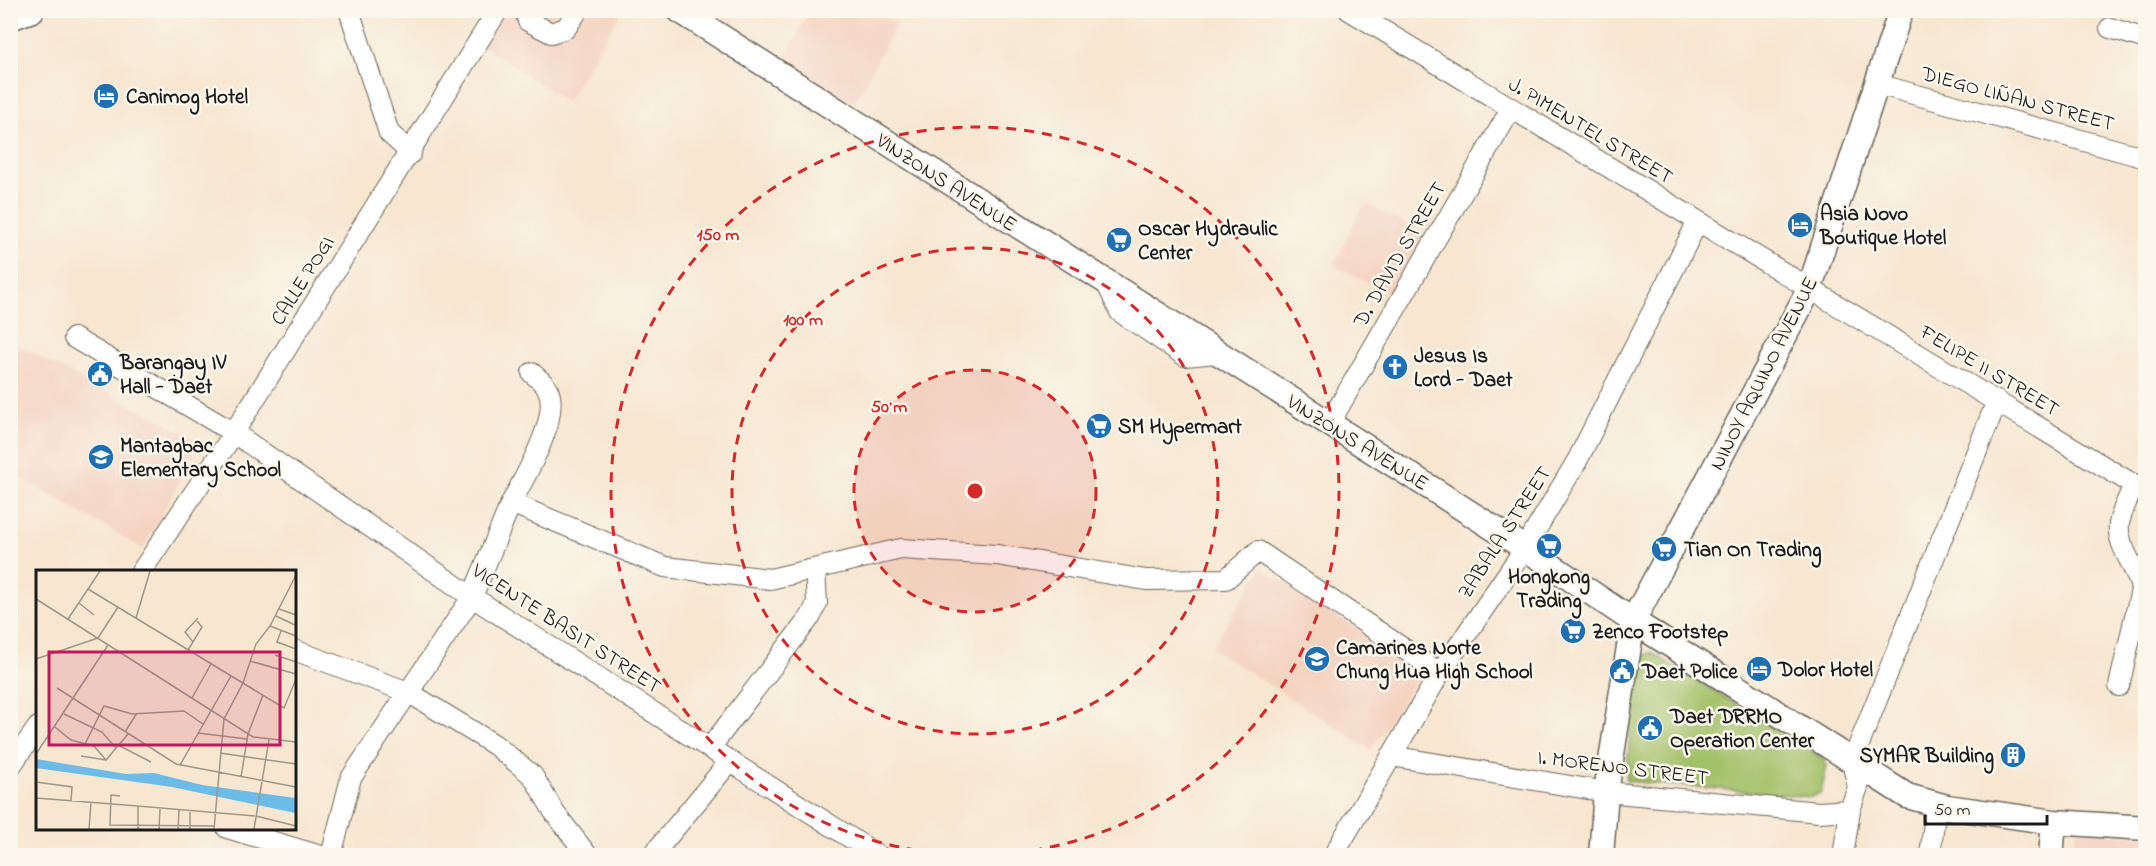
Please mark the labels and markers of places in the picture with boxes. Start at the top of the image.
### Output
hotel icon: Canimog Hotel [91,81,121,111]
place label: Canimog Hotel [126,83,249,115]
place label: Asia Novo Boutique Hotel [1819,200,1947,254]
hotel icon: Asia Novo Boutique Hotel [1785,210,1815,240]
place label: Oscar Hydraulic Center [1138,215,1278,269]
supermarket icon: Oscar Hydraulic Center [1104,225,1134,255]
place label: Jesus Is Lord - Daet [1414,342,1514,396]
place label: Barangay IV Hall - Daet [119,349,227,403]
church icon: Jesus Is Lord - Daet [1380,352,1410,382]
public building icon: Barangay IV Hall - Daet [85,359,115,389]
supermarket icon: SM Hypermart [1084,411,1114,441]
place label: SM Hypermart [1118,413,1243,445]
place label: Mantagbac Elementary School [120,432,282,488]
school or university icon: Mantagbac Elementary School [86,442,116,472]
centre of rings [965,481,985,501]
supermarket icon: Hongkong Trading [1534,531,1564,561]
supermarket icon: Tian On Trading [1649,534,1679,564]
place label: Tian On Trading [1684,536,1821,568]
place label: Hongkong Trading [1508,563,1590,619]
supermarket icon: Zenco Footstep [1558,616,1588,646]
place label: Zenco Footstep [1592,618,1728,648]
place label: Camarines Norte Chung Hua High School [1336,634,1533,690]
school or university icon: Camarines Norte Chung Hua High School [1302,644,1332,674]
hotel icon: Dolor Hotel [1744,654,1774,684]
public building icon: Daet Police [1607,656,1637,686]
place label: Dolor Hotel [1777,656,1873,686]
place label: Daet Police [1641,658,1738,688]
place label: Daet DRRMO Operation Center [1669,703,1815,757]
public building icon: Daet DRRMO Operation Center [1635,713,1665,743]
building icon: SYMAR Building [1998,740,2028,770]
place label: SYMAR Building [1860,742,1994,774]

